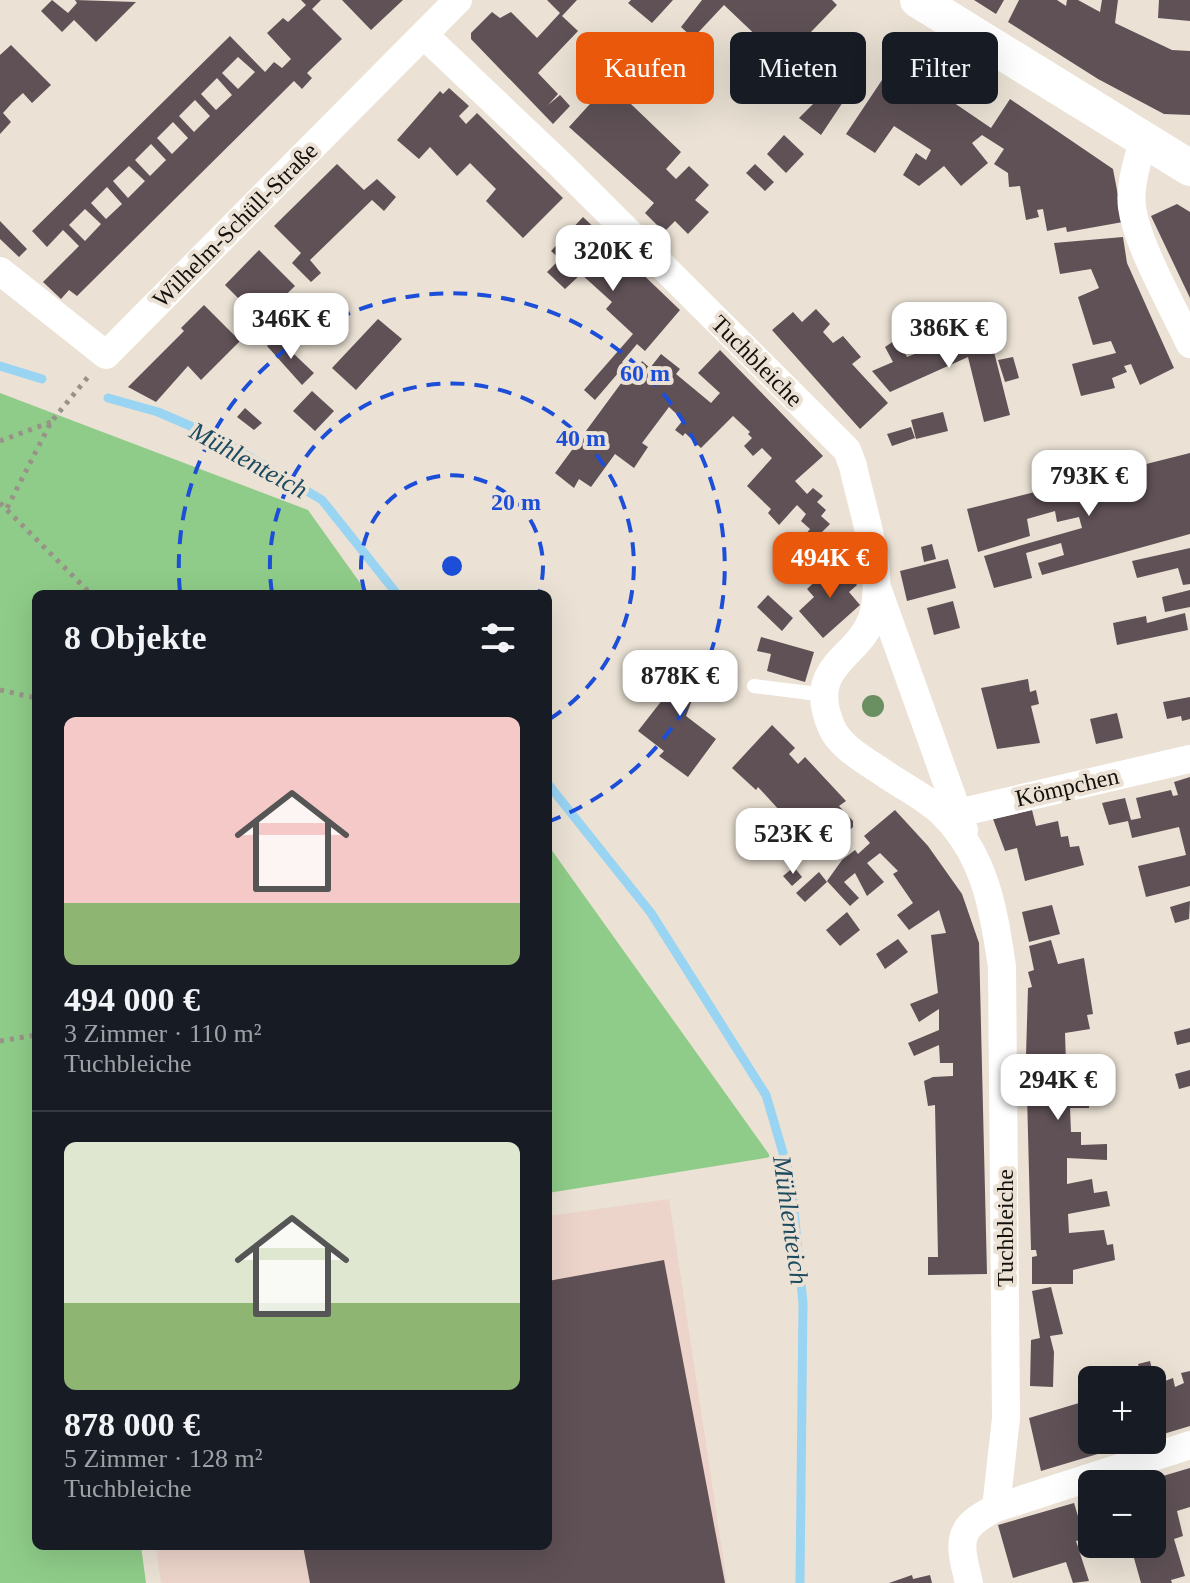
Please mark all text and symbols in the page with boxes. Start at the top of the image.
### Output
chip: Kaufen [576,32,714,104]
chip: Mieten [730,32,866,104]
chip: Filter [882,32,998,104]
street label: Wilhelm-Schüll-Straße [147,137,323,313]
pin: 320K € [548,225,678,293]
text: 320K € [574,236,652,265]
pin: 346K € [226,293,356,361]
pin: 386K € [884,302,1014,370]
text: 346K € [252,304,330,333]
street label: Tuchbleiche [706,310,808,412]
text: 386K € [910,313,988,342]
text: 60 m [620,360,670,386]
water label: Mühlenteich [184,416,313,505]
text: 40 m [556,425,606,451]
pin: 793K € [1024,450,1154,518]
text: 793K € [1050,461,1128,490]
text: 20 m [491,489,541,515]
pin: 494K € [765,532,895,600]
text: 494K € [791,543,869,572]
centre of rings [438,552,466,580]
icon: filters [476,616,520,660]
text: 8 Objekte [64,619,207,656]
pin: 878K € [615,650,745,718]
text: 878K € [641,661,719,690]
street label: Kömpchen [1013,762,1121,812]
icon: home [220,769,364,913]
pin: 523K € [728,808,858,876]
text: 523K € [754,819,832,848]
text: 494 000 € [64,981,200,1018]
text: 3 Zimmer · 110 m² [64,1019,261,1048]
text: Tuchbleiche [64,1049,192,1078]
pin: 294K € [993,1054,1123,1122]
text: 294K € [1019,1065,1097,1094]
water label: Mühlenteich [767,1153,814,1286]
street label: Tuchbleiche [992,1169,1018,1287]
icon: home [220,1194,364,1338]
map controls [1078,1366,1166,1558]
button: + [1078,1366,1166,1454]
text: 878 000 € [64,1406,200,1443]
text: 5 Zimmer · 128 m² [64,1444,262,1473]
button: − [1078,1470,1166,1558]
text: Tuchbleiche [64,1474,192,1503]

